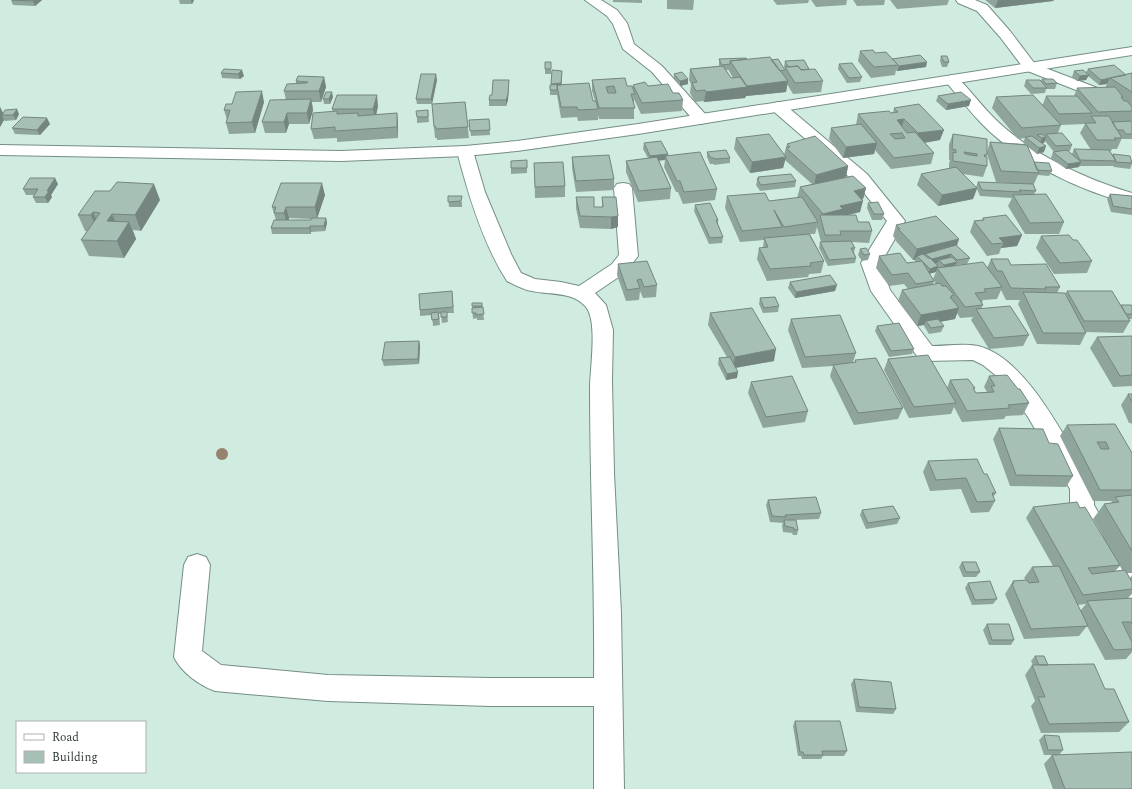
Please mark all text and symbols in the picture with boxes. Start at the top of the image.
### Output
legend [16,721,146,773]
text: Road [52,728,79,747]
text: Building [52,748,98,767]

